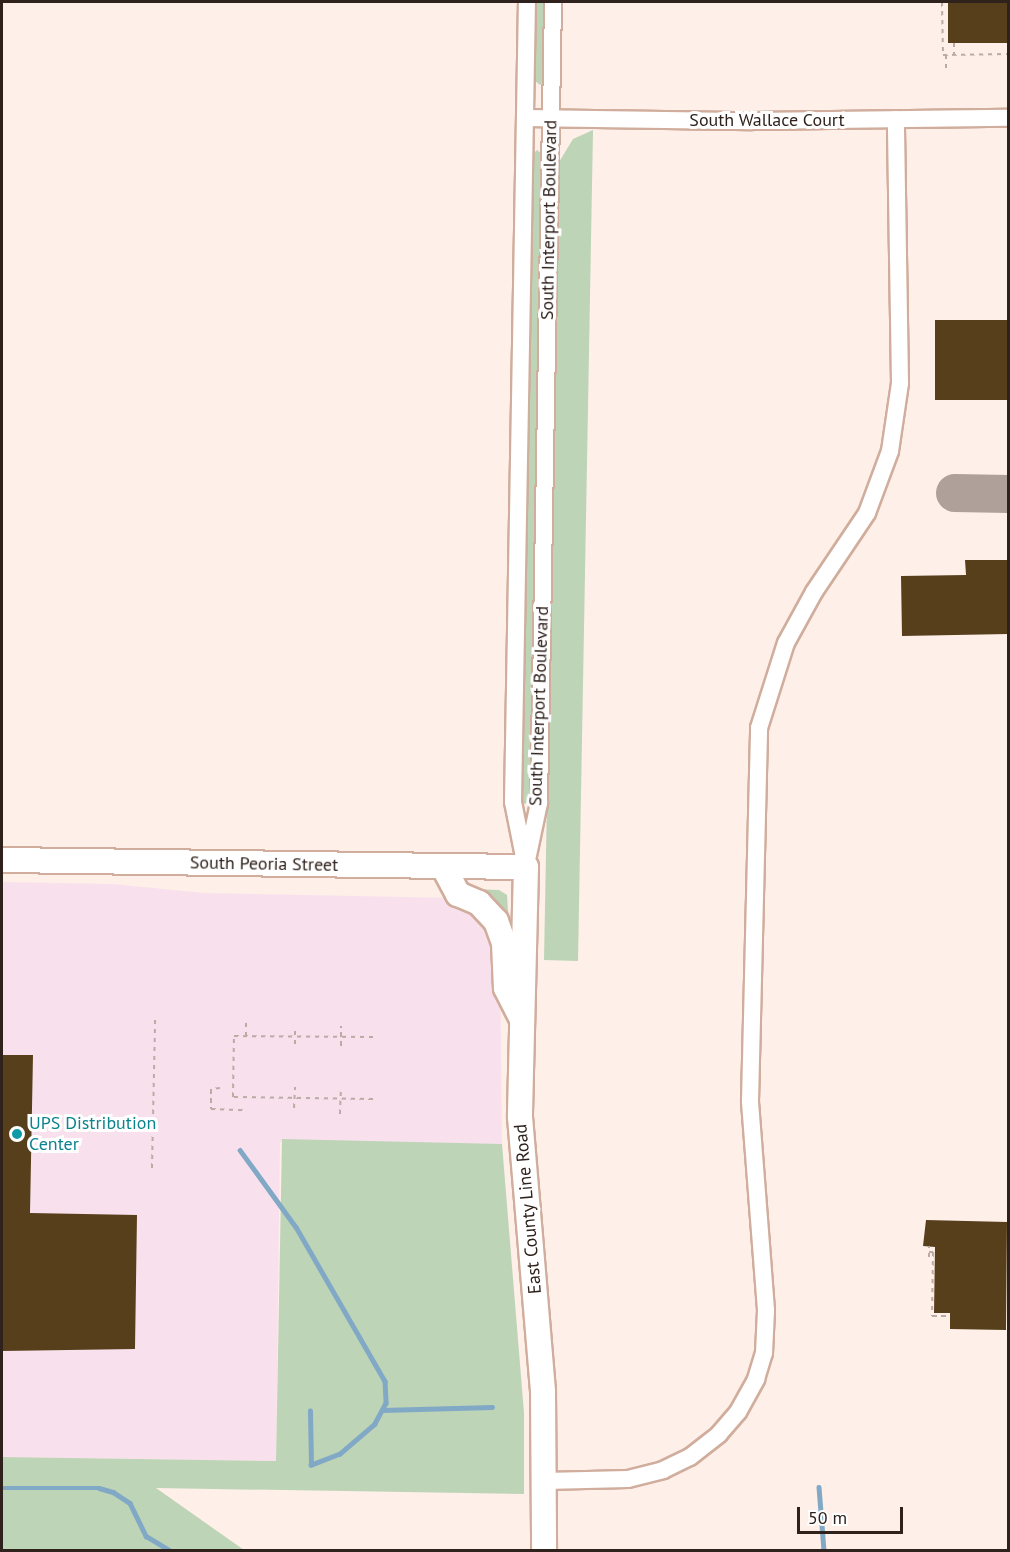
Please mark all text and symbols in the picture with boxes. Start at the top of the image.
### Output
street label: South Wallace Court [689,109,845,131]
street label: South Interport Boulevard [536,120,562,320]
street label: South Interport Boulevard [525,606,553,806]
street label: South Peoria Street [190,852,338,876]
place label: UPS Distribution Center [29,1113,156,1156]
street label: East County Line Road [510,1123,546,1295]
marker: UPS Distribution Center [10,1127,24,1141]
scale bar [800,1495,906,1533]
text: 50 m [808,1506,847,1529]

